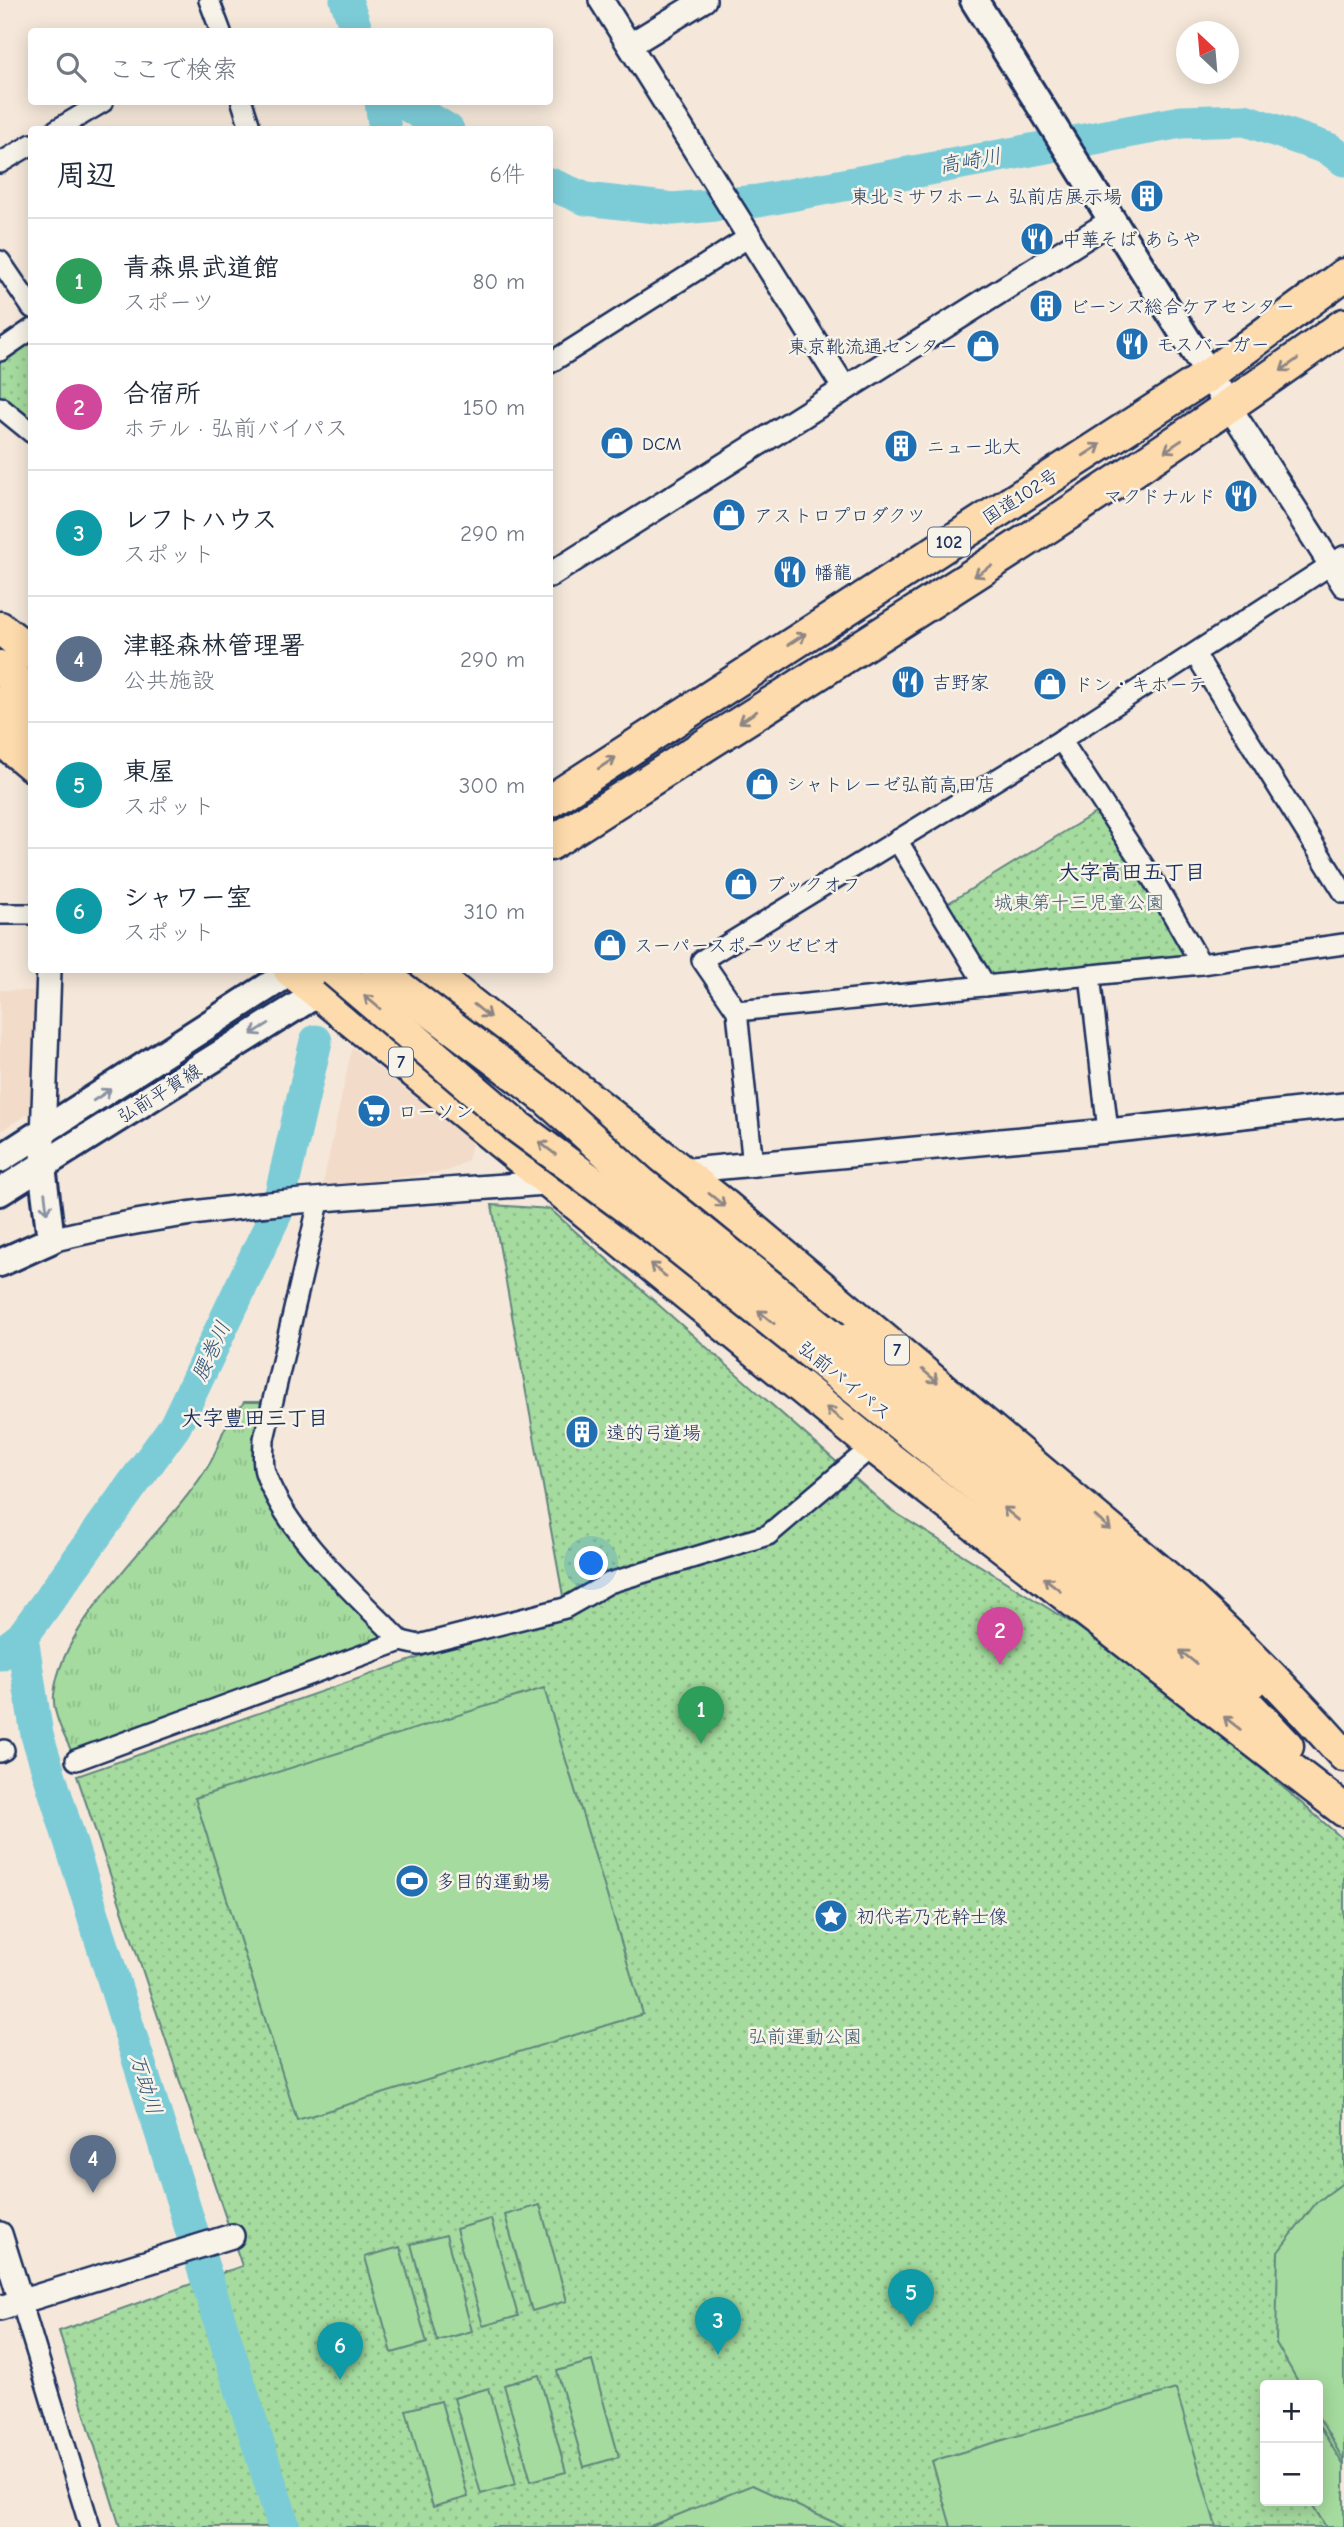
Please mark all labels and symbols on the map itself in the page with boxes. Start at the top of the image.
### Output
north arrow [1176,21,1239,84]
water label: 高崎川 [937,144,1003,178]
building icon: 東北ミサワホーム 弘前店展示場 [1128,177,1166,215]
place label: 東北ミサワホーム 弘前店展示場 [850,186,1122,208]
restaurant icon: 中華そば あらや [1018,220,1056,258]
place label: 中華そば あらや [1062,229,1201,251]
building icon: ビーンズ総合ケアセンター [1027,287,1065,325]
place label: ビーンズ総合ケアセンター [1070,296,1295,318]
restaurant icon: モスバーガー [1113,325,1151,363]
shop icon: 東京靴流通センター [964,327,1002,365]
place label: モスバーガー [1156,334,1270,356]
place label: 東京靴流通センター [788,336,958,358]
one-way arrow [1280,358,1299,372]
shop icon: DCM [598,424,636,462]
building icon: ニュー北大 [882,427,920,465]
place label: DCM [642,433,682,455]
place label: ニュー北大 [926,436,1021,458]
one-way arrow [1164,438,1183,453]
one-way arrow [1081,443,1101,457]
street label: 国道102号 [978,464,1063,529]
restaurant icon: マクドナルド [1222,477,1260,515]
place label: マクドナルド [1104,486,1216,508]
shop icon: アストロプロダクツ [710,496,748,534]
place label: アストロプロダクツ [754,505,925,527]
road number: 102 [928,528,970,556]
restaurant icon: 幡龍 [771,553,809,591]
place label: 幡龍 [814,562,852,584]
one-way arrow [973,564,993,578]
one-way arrow [787,632,807,646]
restaurant icon: 吉野家 [889,663,927,701]
shop icon: ドン・キホーテ [1031,665,1069,703]
place label: 吉野家 [932,672,989,694]
place label: ドン・キホーテ [1074,674,1207,696]
one-way arrow [739,710,759,724]
one-way arrow [596,756,616,770]
shop icon: シャトレーゼ弘前高田店 [743,765,781,803]
place label: シャトレーゼ弘前高田店 [786,774,996,796]
district label: 大字高田五丁目 [1059,860,1206,884]
shop icon: ブックオフ [722,865,760,903]
place label: ブックオフ [766,874,861,896]
park label: 城東第十三児童公園 [993,892,1165,914]
shop icon: スーパースポーツゼビオ [591,926,629,964]
place label: スーパースポーツゼビオ [634,935,841,957]
one-way arrow [363,994,381,1010]
one-way arrow [473,1004,491,1019]
one-way arrow [250,1023,270,1037]
road number: 7 [389,1048,413,1077]
street label: 弘前平賀線 [113,1059,206,1128]
one-way arrow [92,1088,111,1102]
supermarket icon: ローソン [355,1092,393,1130]
place label: ローソン [398,1101,474,1123]
one-way arrow [538,1140,557,1155]
one-way arrow [40,1191,53,1214]
one-way arrow [707,1192,725,1208]
one-way arrow [649,1262,667,1278]
one-way arrow [757,1309,775,1324]
water label: 腰巻川 [187,1317,235,1385]
street label: 弘前バイパス [793,1336,895,1425]
road number: 7 [885,1336,909,1364]
one-way arrow [920,1369,938,1384]
district label: 大字豊田三丁目 [182,1406,329,1430]
one-way arrow [825,1406,843,1422]
building icon: 遠的弓道場 [563,1413,601,1451]
place label: 遠的弓道場 [606,1422,701,1444]
one-way arrow [1002,1506,1020,1522]
one-way arrow [1094,1515,1112,1531]
your location [574,1546,608,1580]
one-way arrow [1043,1577,1061,1592]
pin: 2 [977,1607,1023,1665]
one-way arrow [1179,1649,1197,1664]
pin: 1 [678,1686,724,1744]
one-way arrow [1223,1716,1242,1731]
sports icon: 多目的運動場 [393,1862,431,1900]
place label: 多目的運動場 [436,1871,550,1893]
place icon: 初代若乃花幹士像 [812,1897,850,1935]
place label: 初代若乃花幹士像 [856,1906,1008,1928]
park label: 弘前運動公園 [748,2026,862,2048]
water label: 万助川 [125,2050,167,2118]
pin: 4 [70,2135,116,2193]
pin: 5 [888,2269,934,2327]
pin: 3 [695,2297,741,2355]
pin: 6 [317,2322,363,2380]

